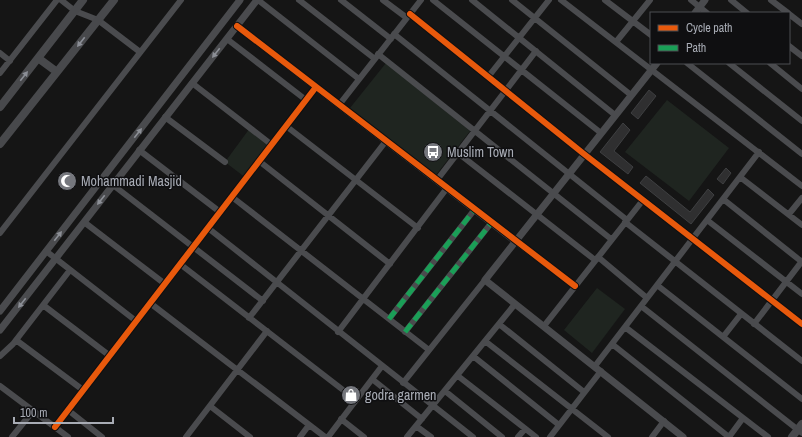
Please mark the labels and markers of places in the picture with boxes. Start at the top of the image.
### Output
bus stop icon: Muslim Town [422,141,444,163]
place label: Muslim Town [447,143,514,161]
mosque icon: Mohammadi Masjid [56,170,78,192]
place label: Mohammadi Masjid [81,172,182,190]
shop icon: godra garmen [340,384,362,406]
place label: godra garmen [365,386,436,404]

